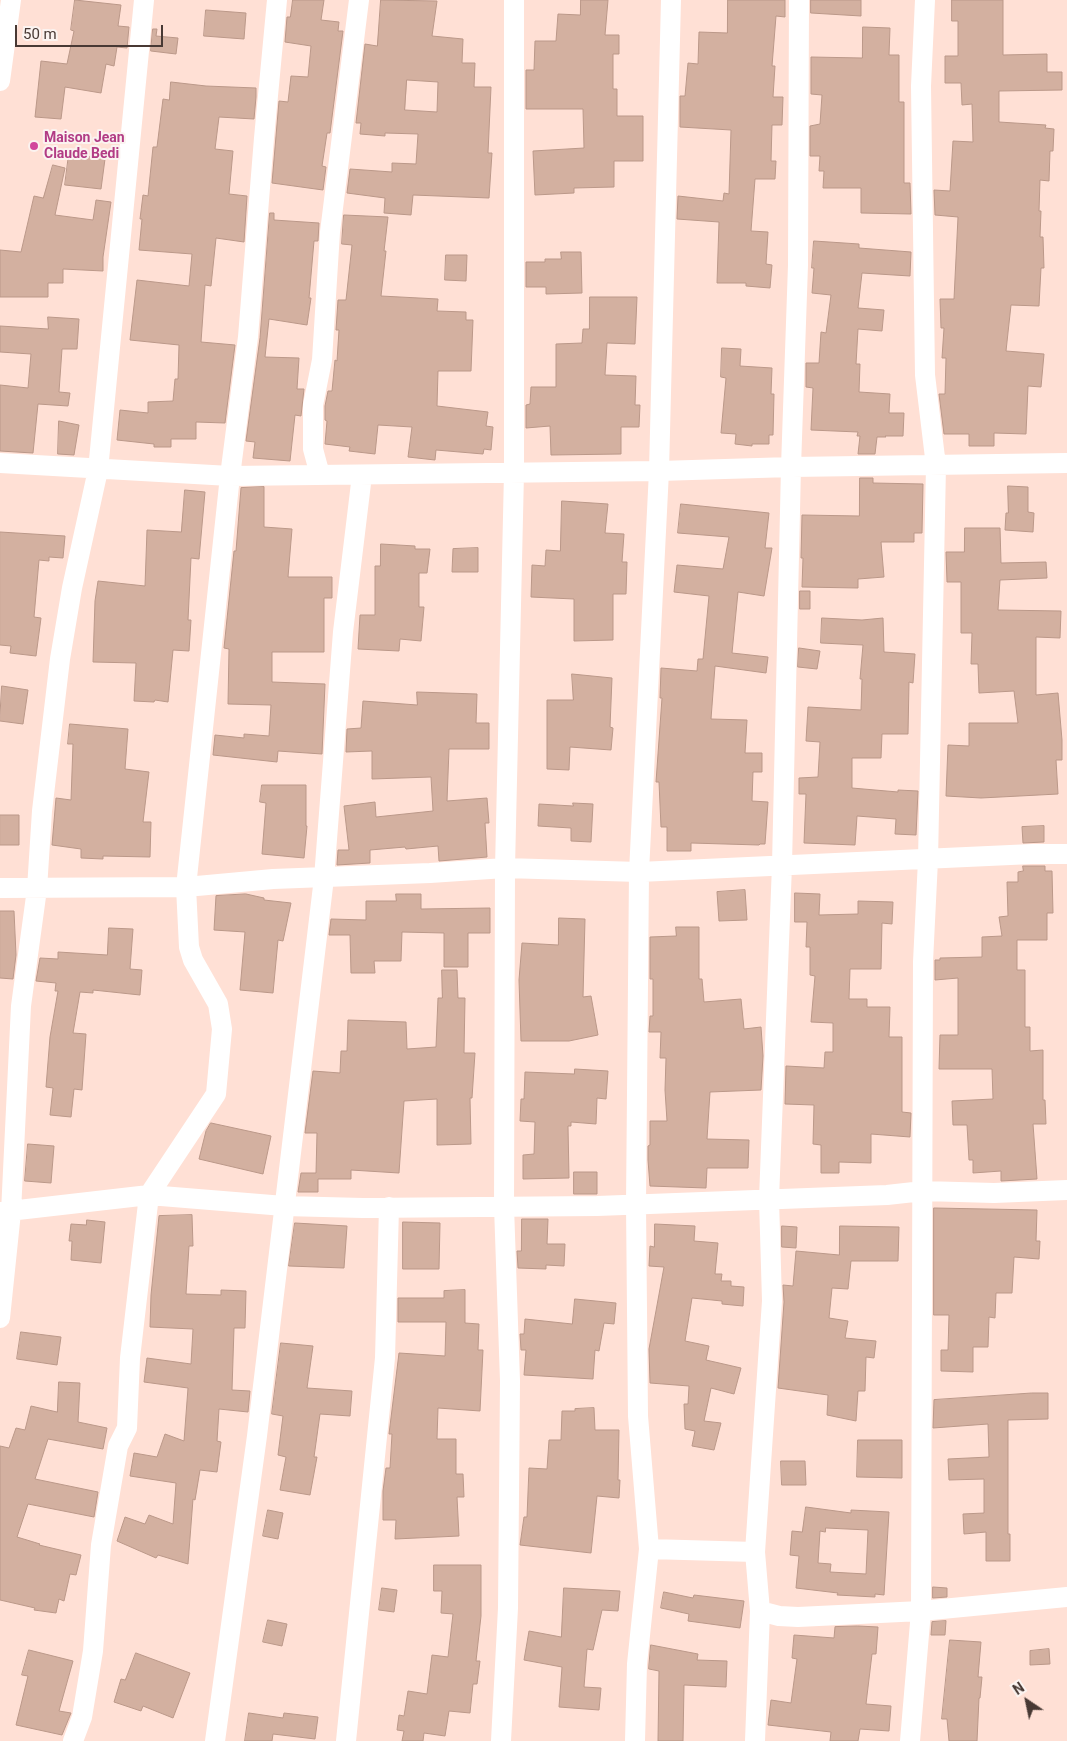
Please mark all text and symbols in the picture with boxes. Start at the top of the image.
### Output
scale bar [18,15,165,47]
text: 50 m [23,25,57,43]
place label: Maison Jean Claude Bedi [44,130,125,162]
marker: Maison Jean Claude Bedi [28,140,40,152]
north arrow [1002,1676,1052,1726]
text: N [1010,1679,1027,1698]

